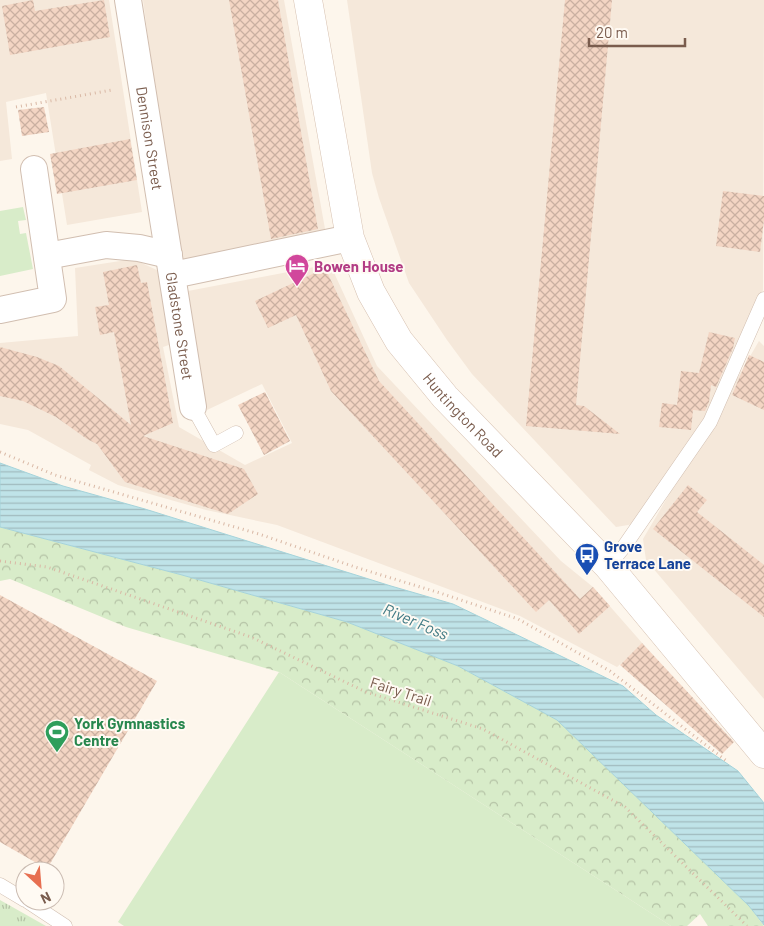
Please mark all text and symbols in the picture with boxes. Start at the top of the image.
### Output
scale bar [589,15,685,47]
text: 20 m [596,23,628,41]
street label: Dennison Street [133,85,167,191]
hotel icon: Bowen House [284,253,310,287]
place label: Bowen House [314,257,404,275]
street label: Gladstone Street [163,271,198,381]
street label: Huntington Road [420,369,507,461]
place label: Grove Terrace Lane [604,537,691,572]
bus stop icon: Grove Terrace Lane [574,542,600,576]
water label: River Foss [381,599,452,643]
street label: Fairy Trail [368,673,434,709]
place label: York Gymnastics Centre [74,714,186,749]
sports icon: York Gymnastics Centre [44,719,70,753]
north arrow [15,861,65,911]
text: N [38,888,54,908]

